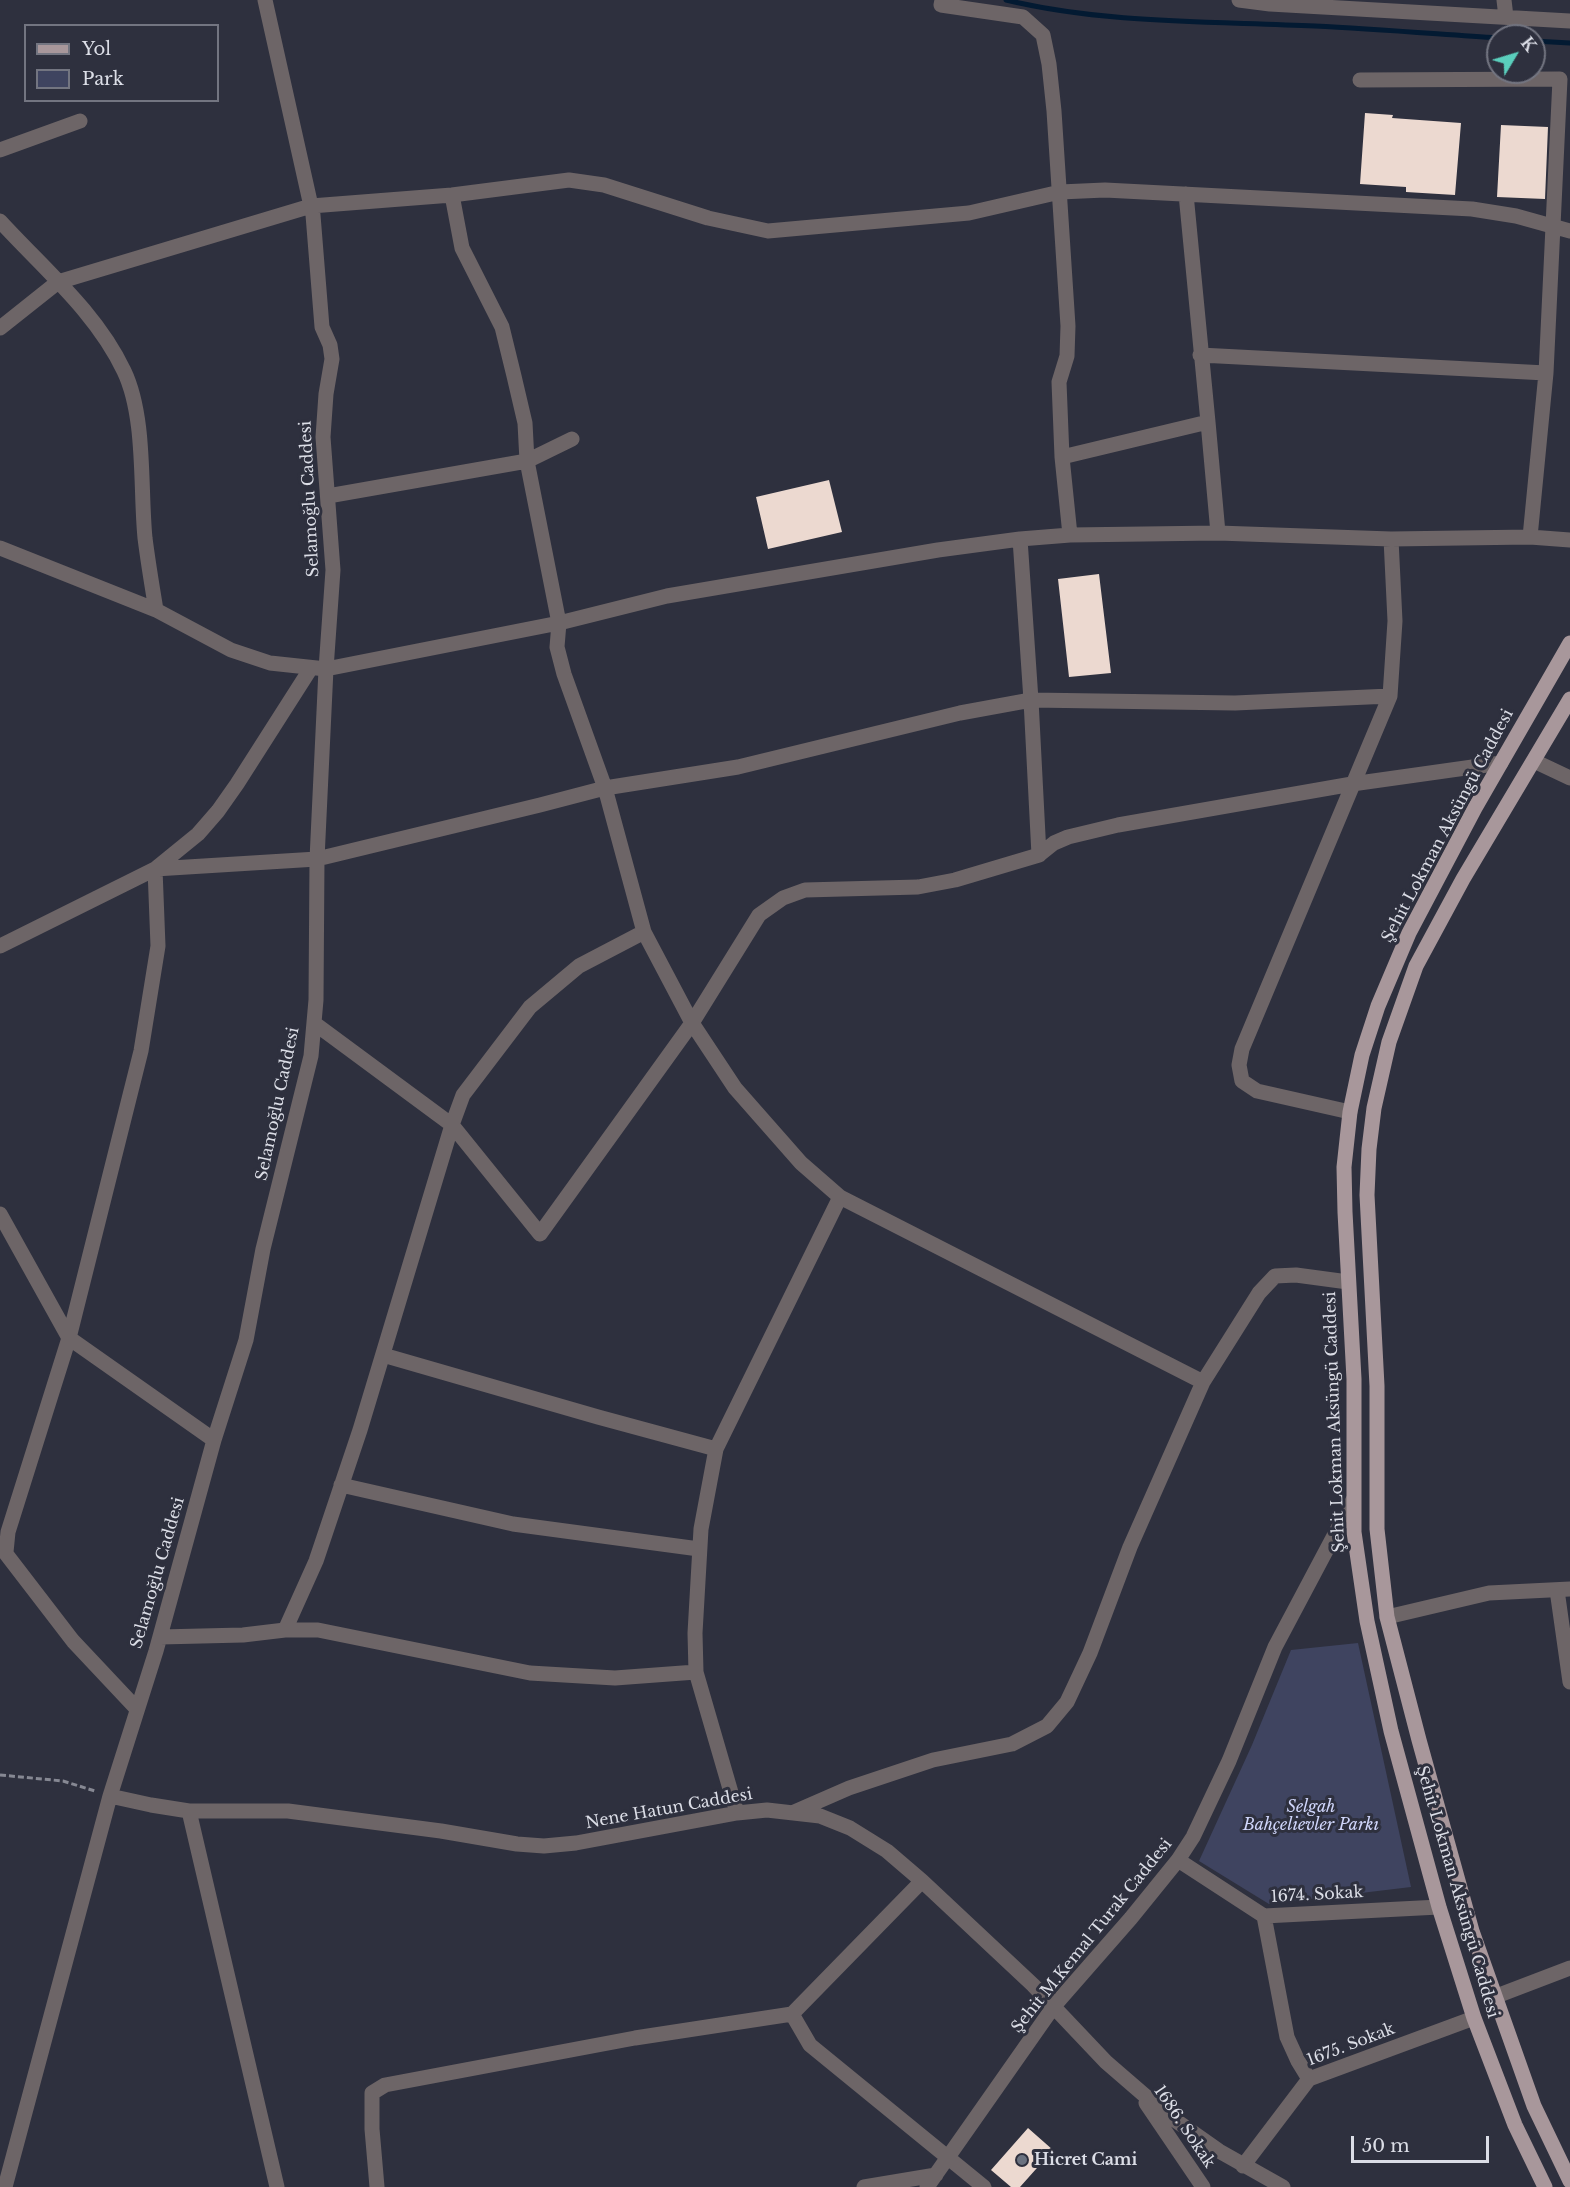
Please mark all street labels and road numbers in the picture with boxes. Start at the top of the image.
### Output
street label: Selamoğlu Caddesi [296,420,324,578]
street label: Şehit Lokman Aksüngü Caddesi [1378,706,1518,946]
street label: Selamoğlu Caddesi [252,1025,304,1183]
street label: Şehit Lokman Aksüngü Caddesi [1321,1291,1349,1553]
street label: Selamoğlu Caddesi [127,1495,189,1651]
street label: Şehit Lokman Aksüngü Caddesi [1412,1764,1502,2020]
street label: Nene Hatun Caddesi [584,1785,754,1833]
street label: Şehit M.Kemal Turak Caddesi [1008,1835,1176,2037]
street label: 1674. Sokak [1270,1883,1364,1907]
street label: 1675. Sokak [1304,2019,1398,2071]
street label: 1686. Sokak [1149,2082,1219,2172]

